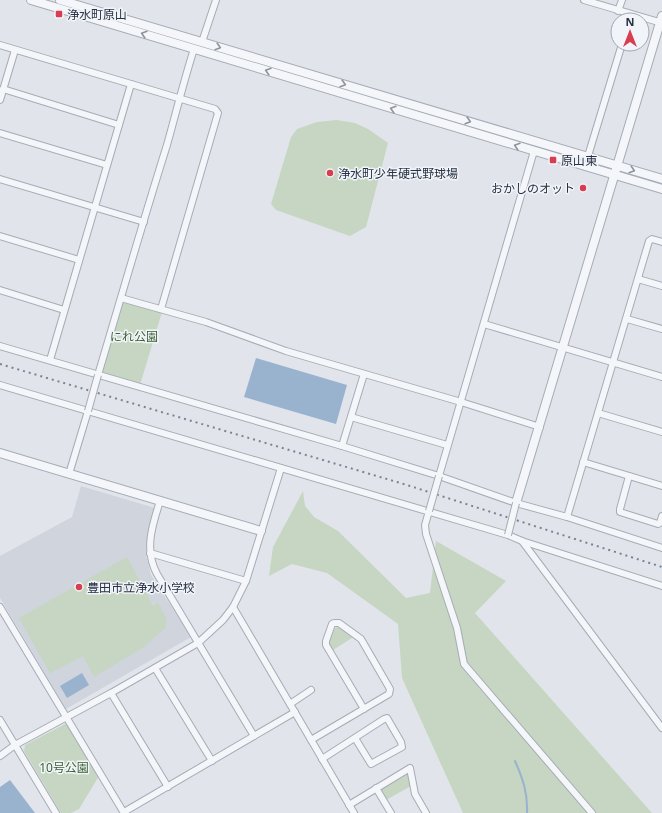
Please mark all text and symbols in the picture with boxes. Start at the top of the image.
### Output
place label: 浄水町原山 [67,6,127,23]
marker: 浄水町原山 [54,9,64,19]
north arrow [610,12,650,52]
text: N [626,14,634,29]
one-way arrow [141,30,148,39]
one-way arrow [215,42,222,51]
one-way arrow [265,67,272,76]
one-way arrow [339,79,346,88]
one-way arrow [390,105,397,114]
one-way arrow [464,116,471,125]
one-way arrow [514,142,521,151]
place label: 原山東 [561,152,597,169]
marker: 原山東 [548,155,558,165]
place label: 浄水町少年硬式野球場 [338,165,458,182]
one-way arrow [629,165,636,174]
marker: 浄水町少年硬式野球場 [325,168,335,178]
place label: おかしのオット [491,180,575,197]
marker: おかしのオット [578,183,588,193]
park label: にれ公園 [110,328,158,345]
place label: 豊田市立浄水小学校 [87,579,195,596]
marker: 豊田市立浄水小学校 [74,582,84,592]
park label: 10号公園 [39,759,89,776]

